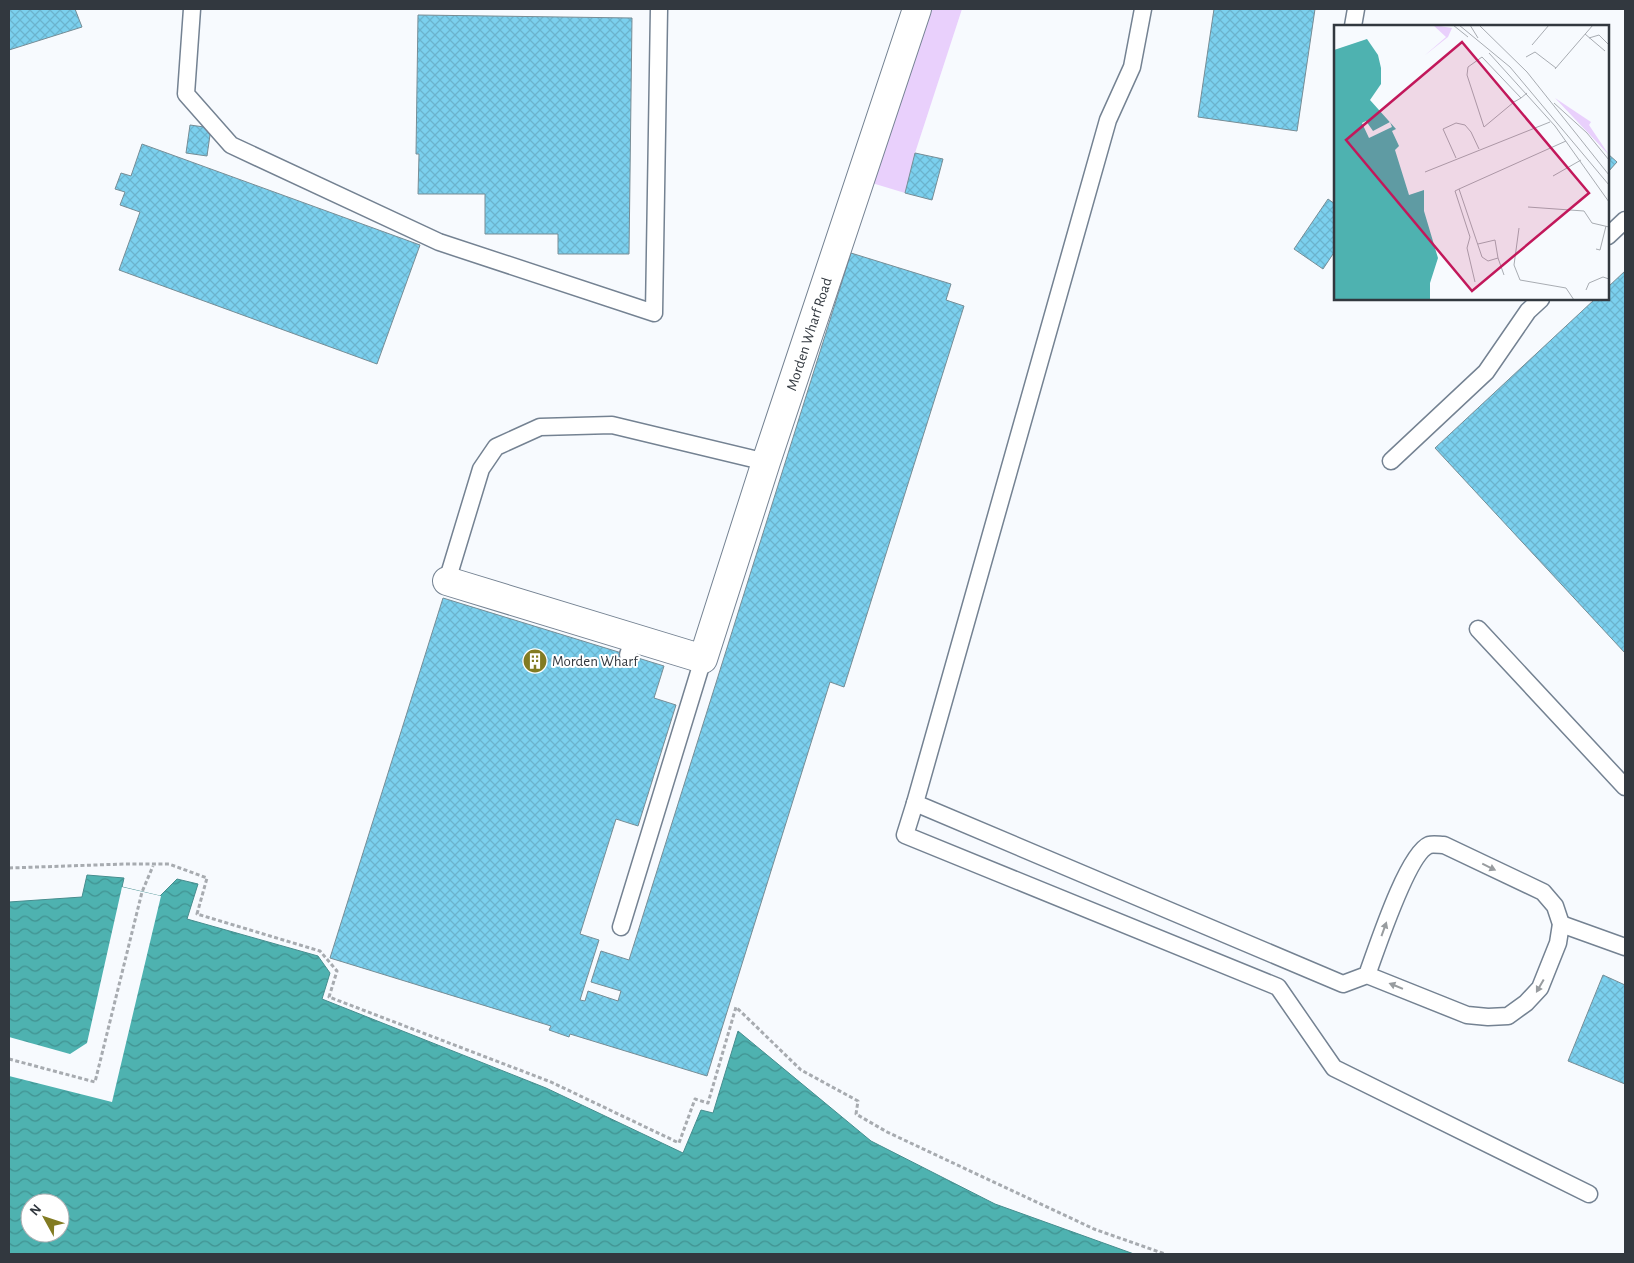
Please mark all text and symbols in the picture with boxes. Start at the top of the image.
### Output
inset map [1334,25,1609,300]
street label: Morden Wharf Road [784,276,835,393]
building icon: Morden Wharf [522,648,548,674]
place label: Morden Wharf [552,654,639,669]
one-way arrow [1482,862,1497,871]
one-way arrow [1380,921,1388,936]
one-way arrow [1536,978,1544,993]
one-way arrow [1389,982,1403,990]
north arrow [20,1193,70,1243]
text: N [27,1202,44,1219]

